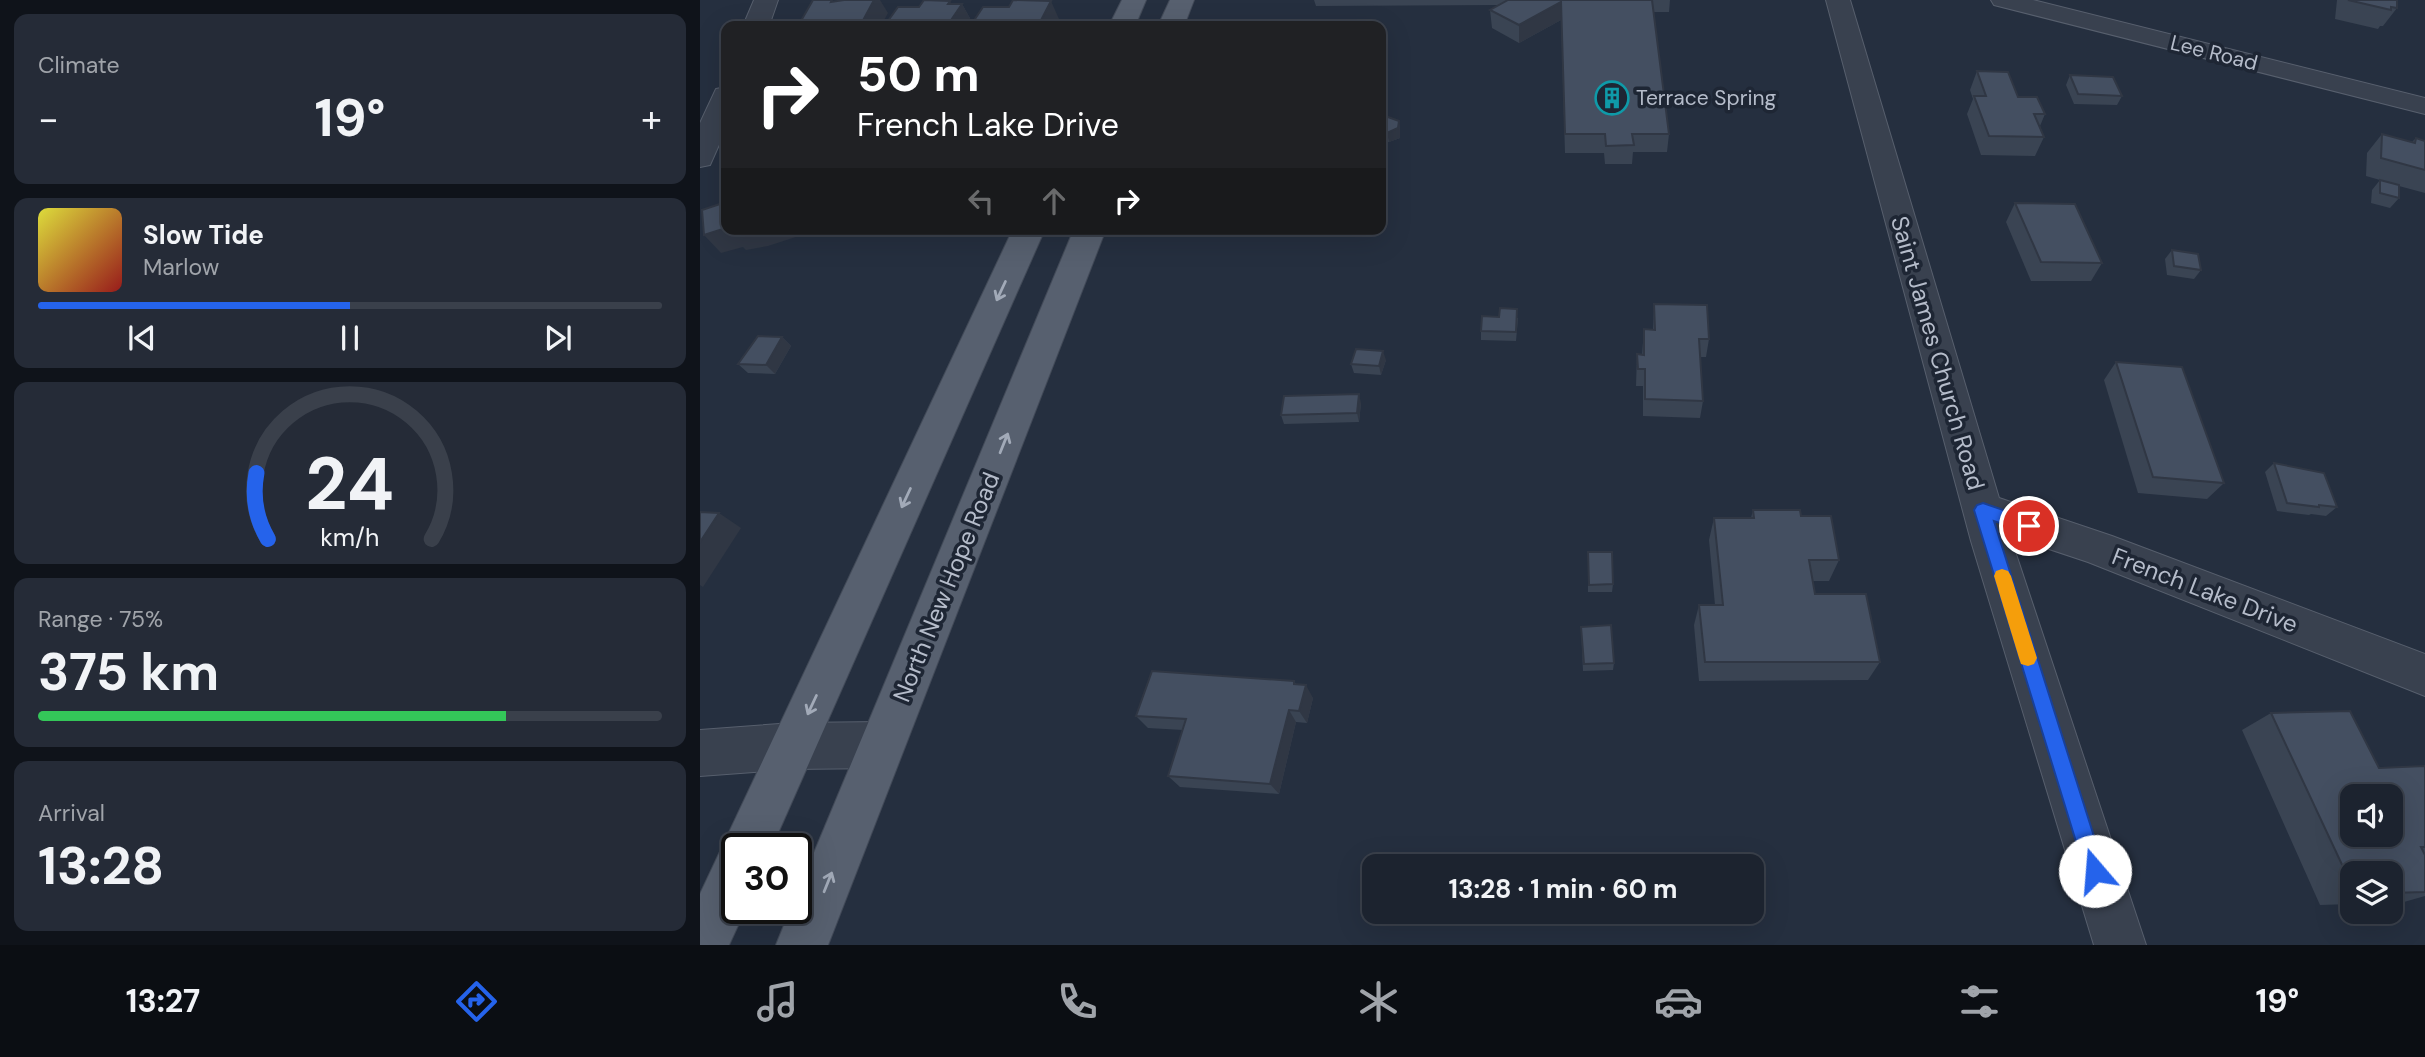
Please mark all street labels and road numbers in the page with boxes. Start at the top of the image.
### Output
street label: Lee Road [2167,29,2261,77]
street label: Saint James Church Road [1884,212,1992,494]
street label: North New Hope Road [886,468,1006,706]
street label: French Lake Drive [2108,540,2302,640]

